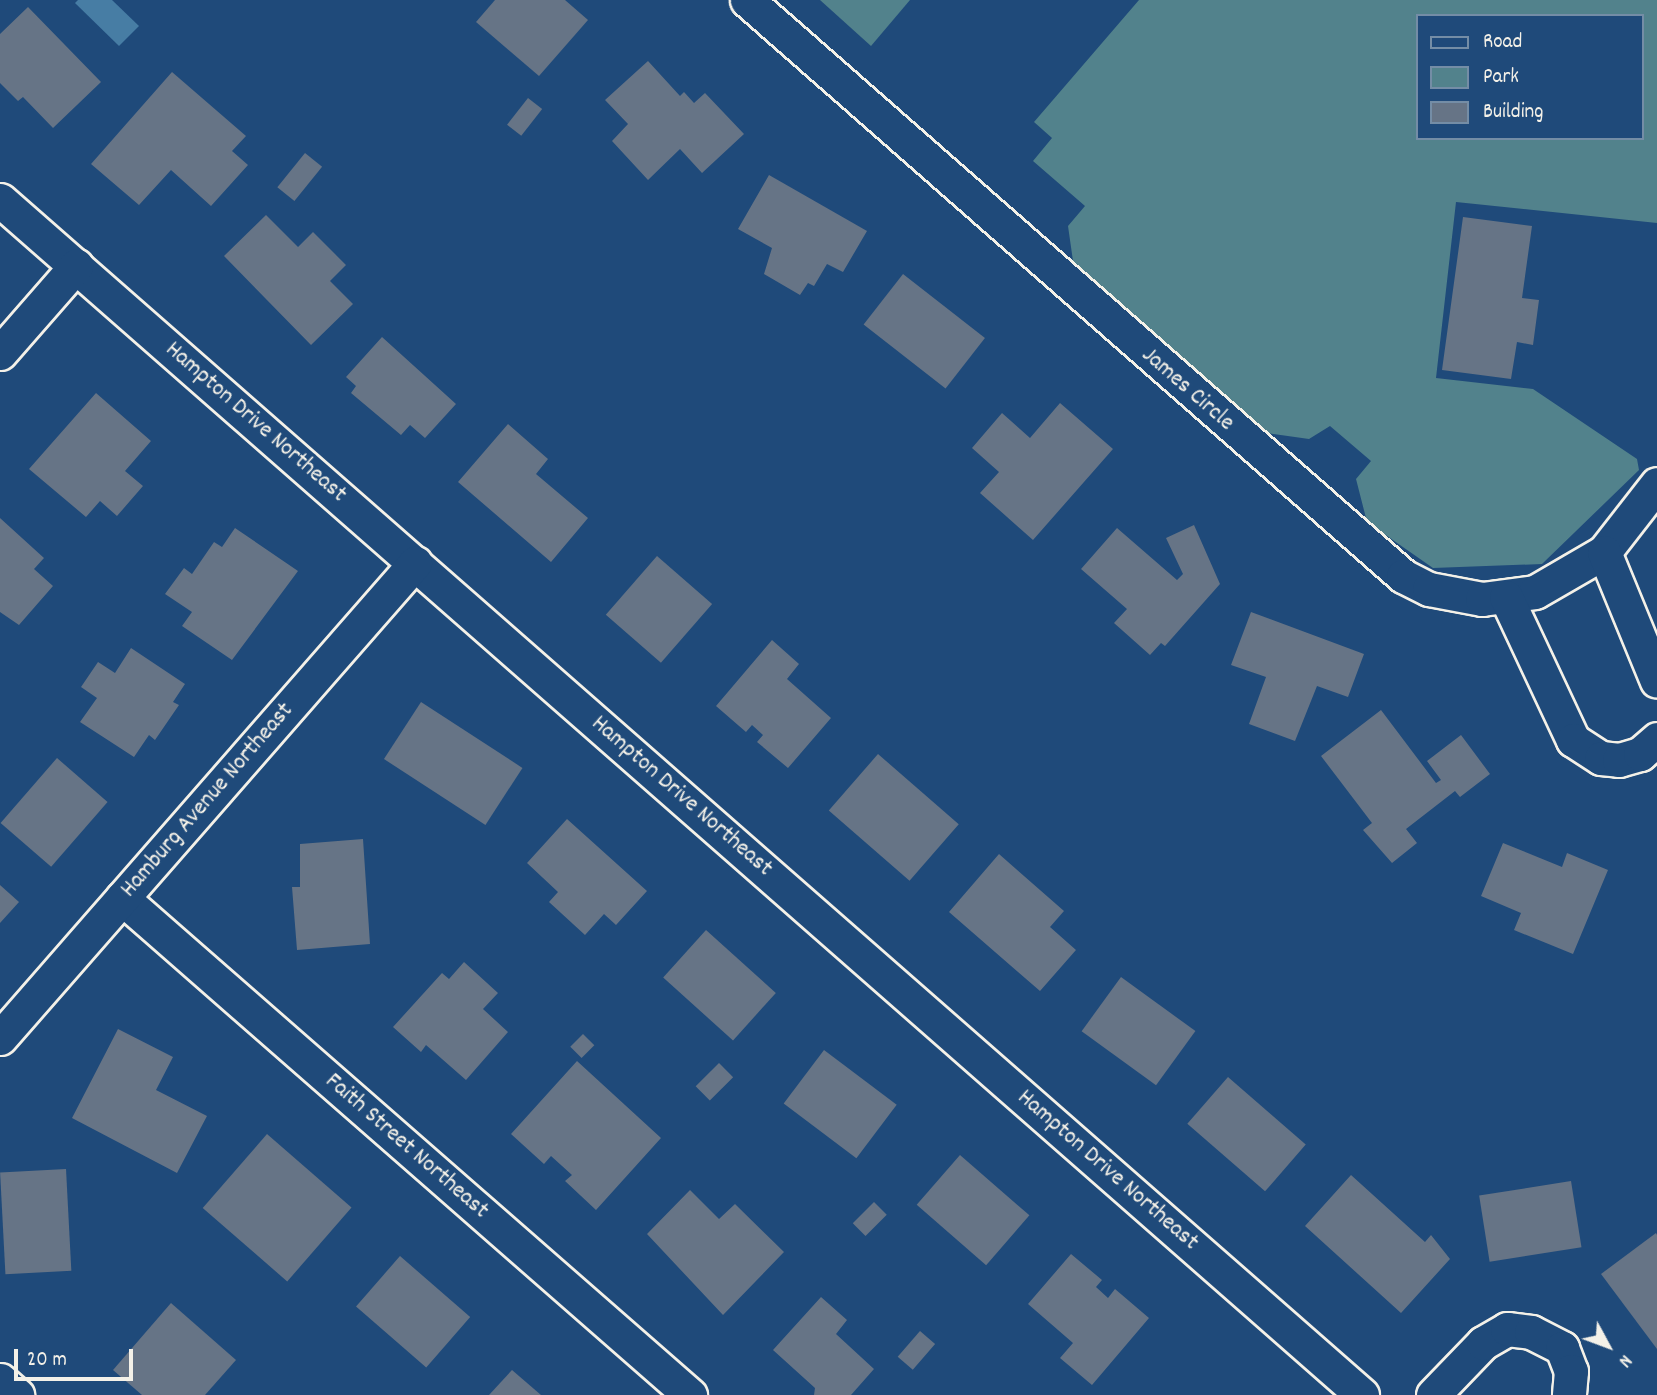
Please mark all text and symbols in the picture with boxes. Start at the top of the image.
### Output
legend [1416,14,1643,140]
text: Road [1483,28,1522,58]
text: Park [1483,63,1519,93]
text: Building [1483,98,1543,128]
street label: Hampton Drive Northeast [158,336,352,510]
street label: James Circle [1135,342,1239,438]
street label: Hamburg Avenue Northeast [115,698,301,904]
street label: Hampton Drive Northeast [584,710,778,884]
street label: Faith Street Northeast [318,1068,494,1226]
street label: Hampton Drive Northeast [1010,1084,1204,1258]
north arrow [1573,1311,1643,1381]
scale bar [18,1336,136,1380]
text: 20 m [27,1346,67,1376]
text: N [1611,1348,1638,1372]

